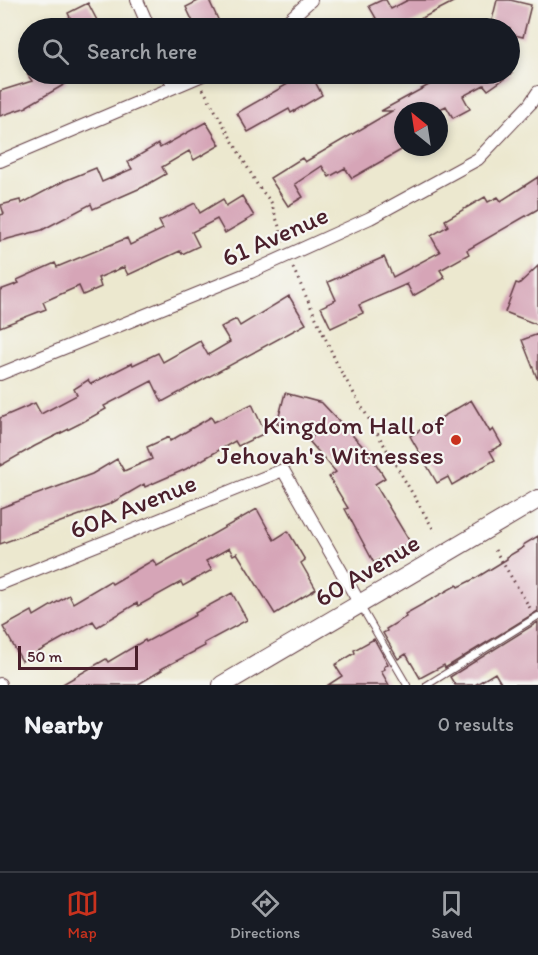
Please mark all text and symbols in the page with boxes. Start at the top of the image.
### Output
search box [18,18,520,84]
icon: search [39,35,72,68]
text: Search here [87,38,197,65]
north arrow [394,102,448,156]
street label: 61 Avenue [217,198,333,274]
place label: Kingdom Hall of Jehovah's Witnesses [217,409,444,471]
marker: Kingdom Hall of Jehovah's Witnesses [449,433,463,447]
street label: 60A Avenue [65,466,201,546]
street label: 60 Avenue [309,526,425,614]
scale bar [18,643,138,670]
text: 50 m [27,647,62,666]
text: Nearby [24,708,103,740]
text: 0 results [438,712,514,736]
tab: Map [66,887,99,942]
tab: Directions [230,887,300,942]
tab: Saved [432,887,472,942]

